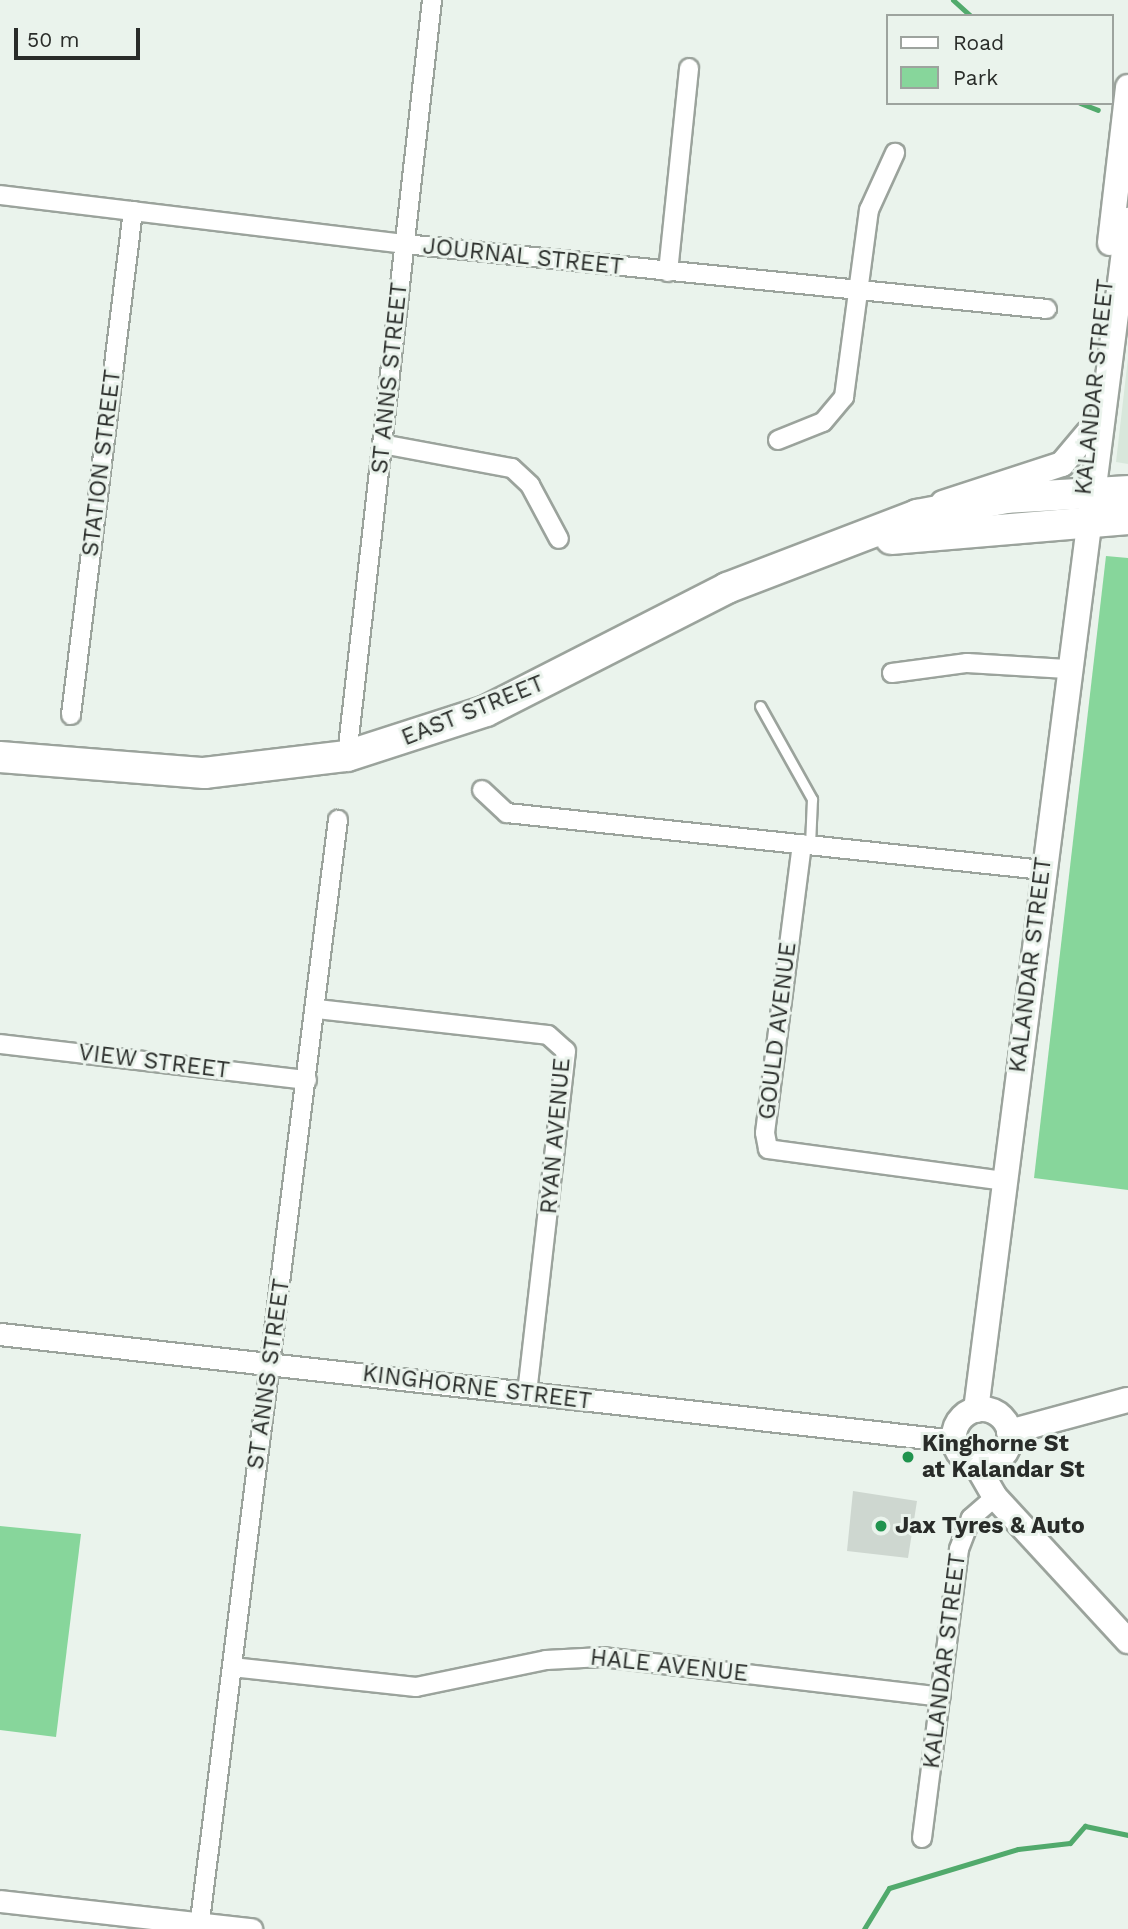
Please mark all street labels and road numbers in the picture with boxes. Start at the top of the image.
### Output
street label: JOURNAL STREET [421,233,625,281]
street label: KALANDAR STREET [1070,278,1120,496]
street label: ST ANNS STREET [366,280,414,476]
street label: STATION STREET [77,368,127,558]
street label: EAST STREET [397,670,549,752]
street label: KALANDAR STREET [1004,856,1058,1074]
street label: GOULD AVENUE [753,940,803,1122]
street label: VIEW STREET [76,1039,232,1085]
street label: RYAN AVENUE [535,1056,577,1216]
street label: ST ANNS STREET [242,1276,296,1472]
street label: KINGHORNE STREET [361,1360,593,1416]
street label: KALANDAR STREET [918,1552,972,1770]
street label: HALE AVENUE [588,1644,750,1688]

